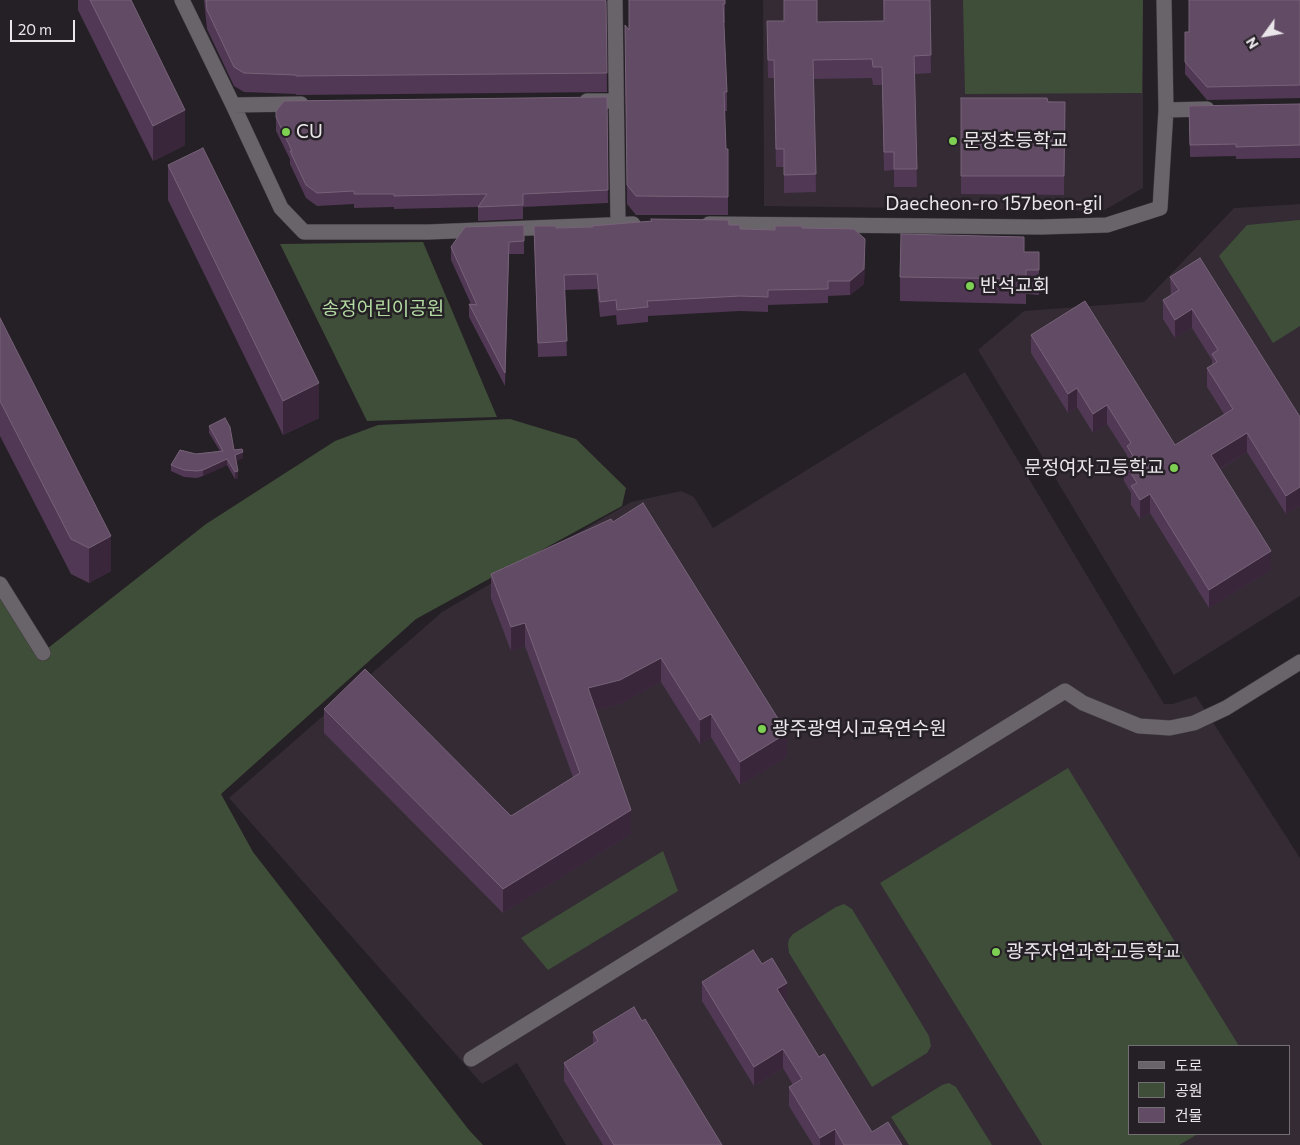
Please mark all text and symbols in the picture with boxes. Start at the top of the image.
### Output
scale bar [12,10,78,42]
north arrow [1240,10,1290,60]
text: 20 m [18,20,52,38]
text: N [1242,34,1262,52]
place label: CU [296,121,323,143]
marker: CU [280,126,292,138]
place label: 문정초등학교 [963,130,1068,152]
marker: 문정초등학교 [947,135,959,147]
street label: Daecheon-ro 157beon-gil [885,193,1103,215]
place label: 반석교회 [980,275,1050,297]
marker: 반석교회 [964,280,976,292]
park label: 송정어린이공원 [322,298,444,320]
place label: 문정여자고등학교 [1024,457,1164,479]
marker: 문정여자고등학교 [1168,462,1180,474]
place label: 광주광역시교육연수원 [772,718,947,740]
marker: 광주광역시교육연수원 [756,723,768,735]
place label: 광주자연과학고등학교 [1006,941,1181,963]
marker: 광주자연과학고등학교 [990,946,1002,958]
legend [1128,1045,1290,1135]
text: 도로 [1175,1056,1203,1074]
text: 공원 [1175,1081,1203,1099]
text: 건물 [1175,1106,1203,1124]

